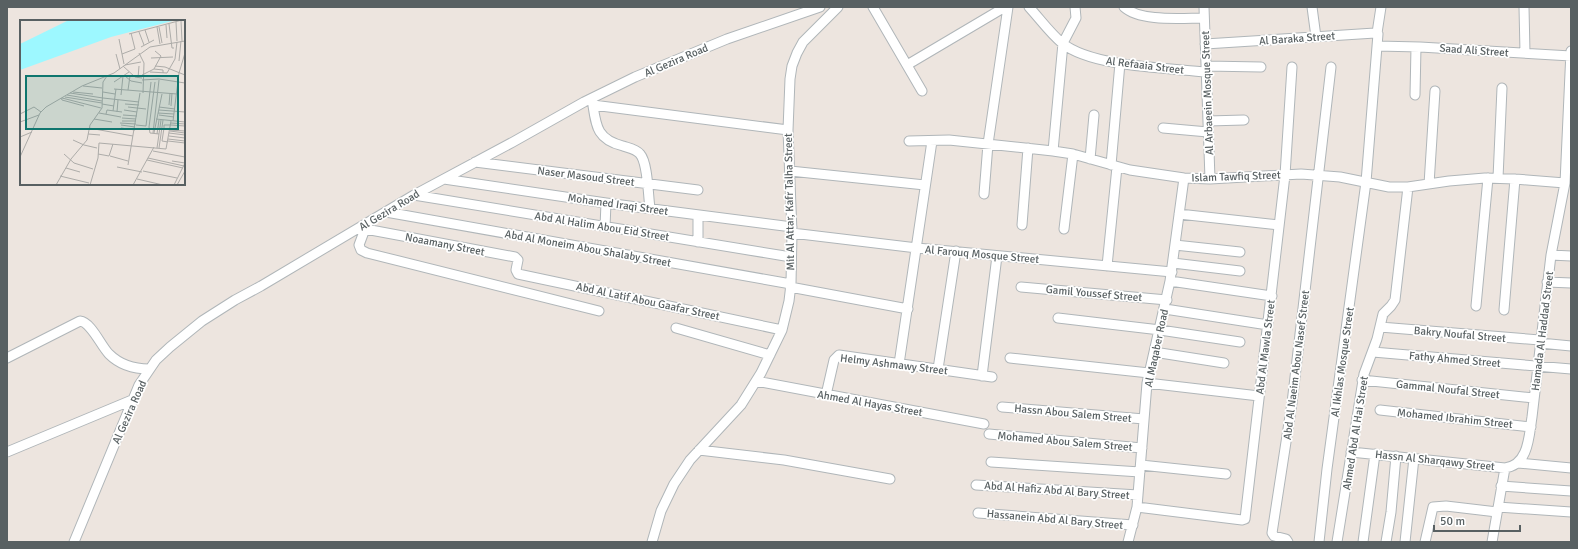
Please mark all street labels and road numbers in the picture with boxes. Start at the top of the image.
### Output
street label: Al Baraka Street [1259,29,1336,48]
street label: Al Arbaeein Mosque Street [1199,30,1216,155]
street label: Al Gezira Road [642,41,710,80]
street label: Saad Ali Street [1439,42,1509,59]
street label: Al Refaaia Street [1105,54,1185,77]
street label: Mit Al Attar, Kafr Talha Street [782,133,797,271]
street label: Naser Masoud Street [537,164,635,189]
street label: Islam Tawfiq Street [1191,168,1281,185]
street label: Al Gezira Road [357,187,422,234]
street label: Mohamed Iraqi Street [567,191,669,218]
street label: Abd Al Halim Abou Eid Street [534,209,670,244]
street label: Abd Al Moneim Abou Shalaby Street [504,227,672,270]
street label: Noaamany Street [404,230,486,259]
street label: Al Farouq Mosque Street [924,243,1040,266]
street label: Hamada Al Haddad Street [1529,270,1556,392]
street label: Abd Al Latif Abou Gaafar Street [575,280,721,323]
street label: Gamil Youssef Street [1045,283,1143,304]
street label: Abd Al Naeim Abou Nasef Street [1281,289,1312,441]
street label: Abd Al Mawla Street [1253,299,1278,395]
street label: Al Ikhlas Mosque Street [1328,306,1357,418]
street label: Al Maqaber Road [1142,308,1171,388]
street label: Bakry Noufal Street [1413,324,1507,345]
street label: Fathy Ahmed Street [1409,349,1501,370]
street label: Helmy Ashmawy Street [839,351,949,378]
street label: Ahmed Abd Al Hai Street [1340,375,1371,491]
street label: Al Gezira Road [110,378,149,446]
street label: Gammal Noufal Street [1395,378,1501,401]
street label: Ahmed Al Hayas Street [816,388,924,419]
street label: Hassn Abou Salem Street [1014,402,1132,425]
street label: Mohamed Ibrahim Street [1397,406,1513,431]
street label: Mohamed Abou Salem Street [997,429,1133,454]
street label: Hassn Al Sharqawy Street [1374,448,1496,473]
street label: Abd Al Hafiz Abd Al Bary Street [984,479,1130,502]
street label: Hassanein Abd Al Bary Street [986,507,1124,532]

